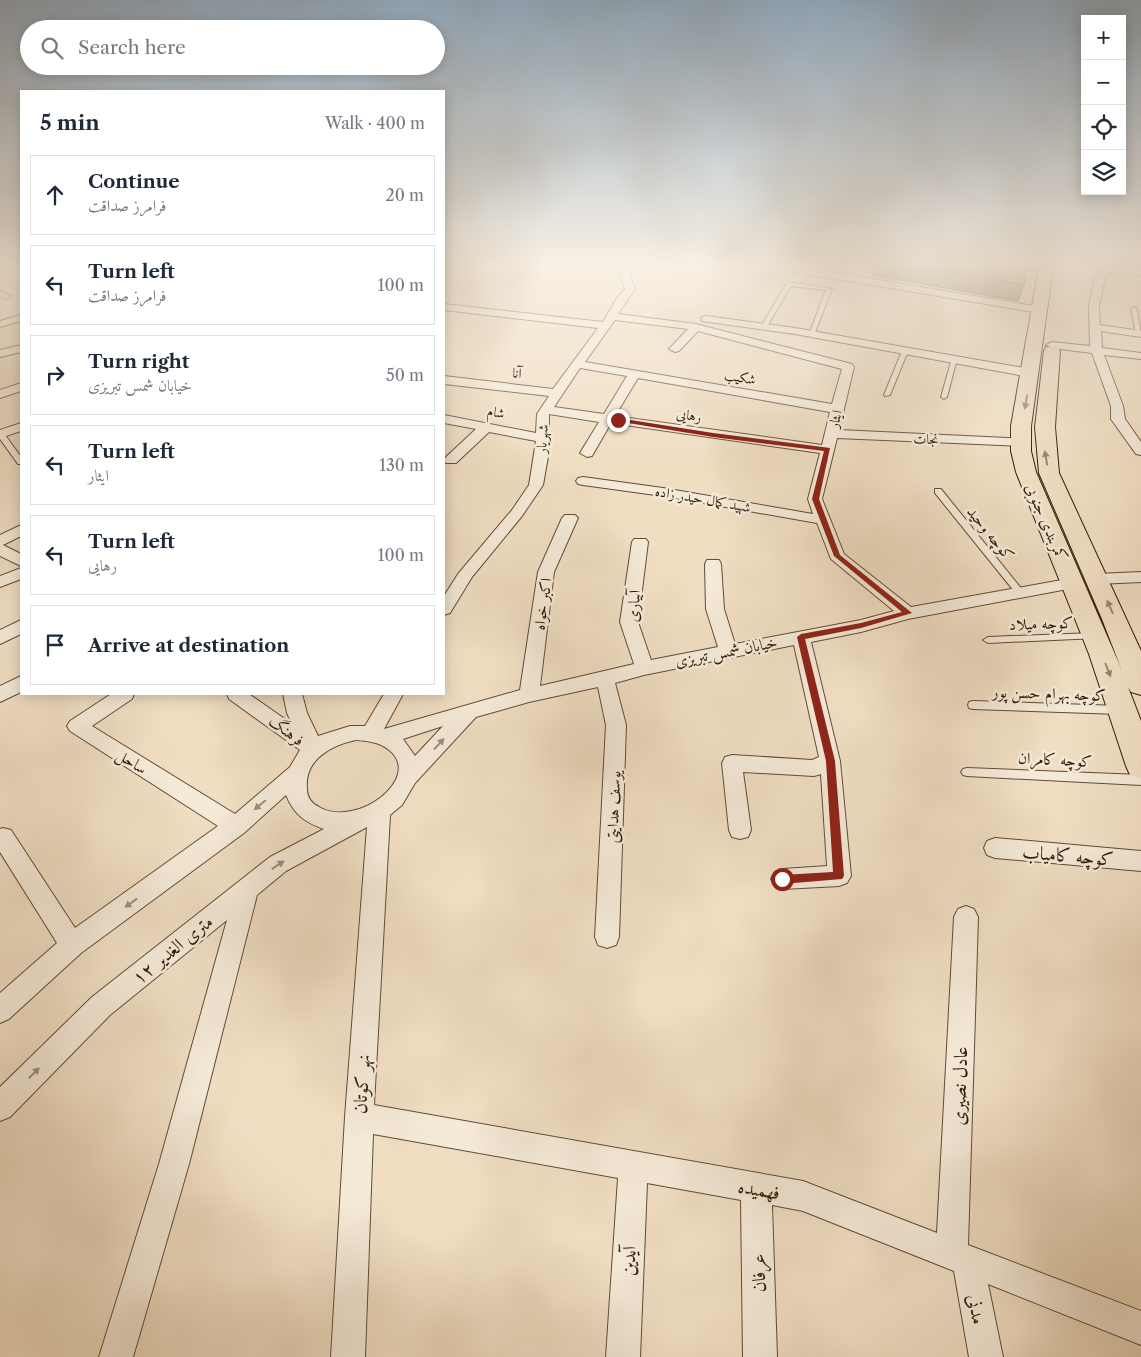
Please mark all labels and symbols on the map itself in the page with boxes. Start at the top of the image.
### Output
street label: آنا [512,364,524,383]
street label: شکیب [723,365,757,390]
one-way arrow [1021,394,1029,410]
street label: شام [485,401,506,426]
street label: رهایی [675,404,703,427]
street label: ایثار [824,408,846,432]
route end [607,409,630,432]
street label: شهریار [532,424,553,456]
street label: نجات [913,430,939,448]
one-way arrow [1042,450,1050,466]
street label: کمربندی جنوبی [1020,480,1072,565]
street label: شهید کمال حیدر زاده [654,482,752,517]
street label: کوچه وحید [961,502,1019,566]
street label: اکبر خواه [528,577,557,632]
street label: آبیاری [622,588,645,623]
one-way arrow [1105,600,1113,614]
street label: کوچه میلاد [1008,612,1074,636]
street label: خیابان شمس تبریزی [673,631,779,672]
one-way arrow [1104,663,1112,678]
street label: کوچه بهرام حسن پور [990,681,1106,710]
street label: فرهنگ [265,710,309,751]
one-way arrow [433,738,445,750]
street label: ساحل [112,744,151,780]
street label: کوچه کامران [1017,747,1093,773]
street label: یوسف هدایتی [602,769,625,844]
one-way arrow [255,799,267,811]
street label: کوچه کامیاب [1021,840,1115,873]
one-way arrow [271,861,284,870]
route start [771,868,794,891]
one-way arrow [124,898,138,908]
street label: ۱۲ متری الغدیر [127,910,217,989]
street label: عادل نصیری [947,1046,972,1126]
street label: نهر کوتان [348,1054,376,1115]
one-way arrow [28,1067,40,1079]
street label: فهمیده [736,1174,782,1205]
street label: آیدین [616,1244,641,1277]
street label: عرفان [747,1253,772,1293]
street label: مدنی [962,1292,991,1326]

